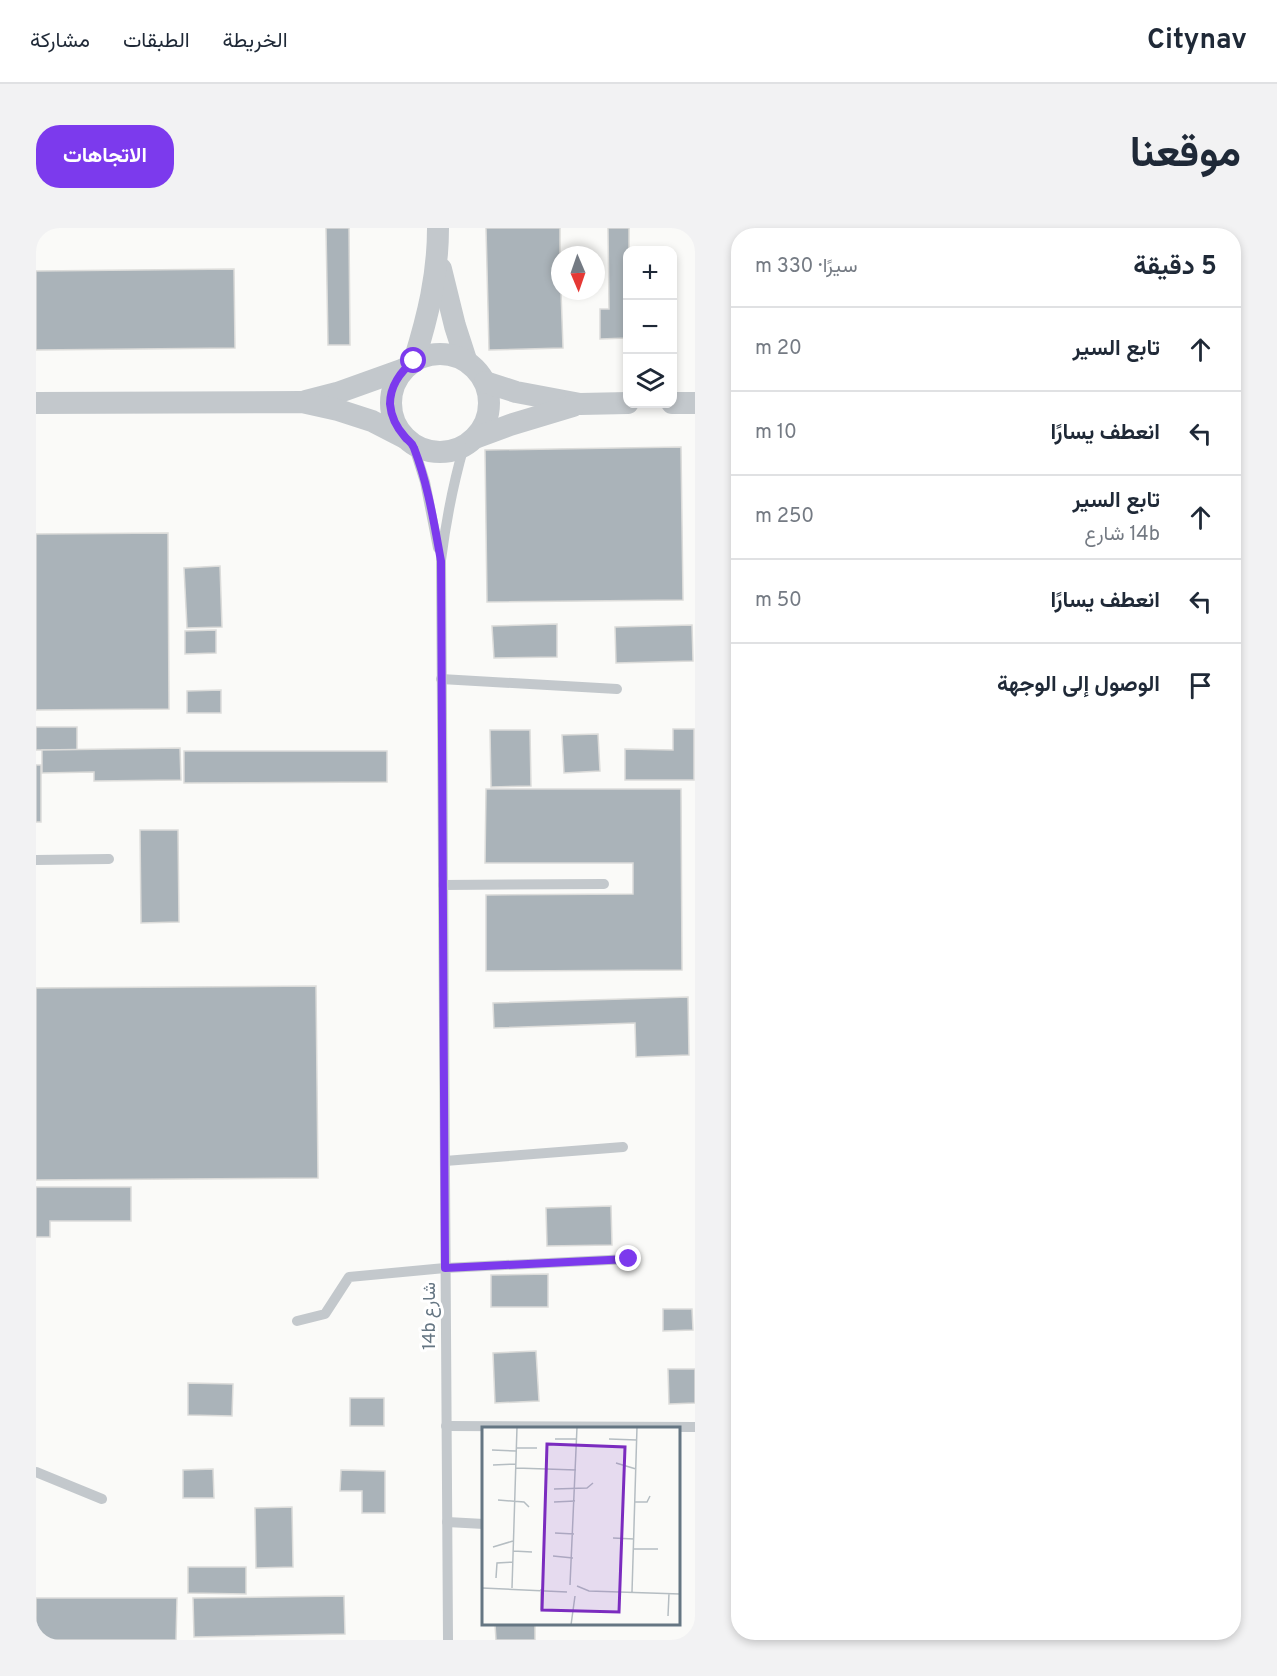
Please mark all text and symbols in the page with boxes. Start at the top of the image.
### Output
text: Citynav [1147,23,1247,59]
text: مشاركة [30,28,90,55]
text: الطبقات [123,28,190,55]
text: الخريطة [223,28,288,55]
button: الاتجاهات [36,125,174,188]
text: موقعنا [1130,129,1241,182]
north arrow [551,246,605,300]
map controls [623,246,677,408]
button: + [623,246,677,300]
text: 5 دقيقة [1133,251,1217,284]
text: سيرًا · 330 m [755,254,858,280]
button: − [623,300,677,354]
icon: ahead [1184,333,1217,366]
text: 20 m [755,336,802,362]
text: تابع السير [1072,336,1160,363]
route start [400,347,426,373]
button: layers [623,354,677,408]
icon: left [1184,417,1217,450]
text: 10 m [755,420,797,446]
text: انعطف يسارًا [1050,420,1160,447]
text: تابع السير [1072,488,1160,515]
icon: ahead [1184,501,1217,534]
text: 250 m [755,504,814,530]
text: 14b شارع [1084,522,1160,548]
icon: left [1184,585,1217,618]
text: 50 m [755,588,802,614]
text: انعطف يسارًا [1050,588,1160,615]
icon: arrive [1184,669,1217,702]
text: الوصول إلى الوجهة [997,672,1160,699]
route end [615,1245,641,1271]
street label: 14b شارع [419,1282,442,1350]
inset map [482,1427,680,1625]

